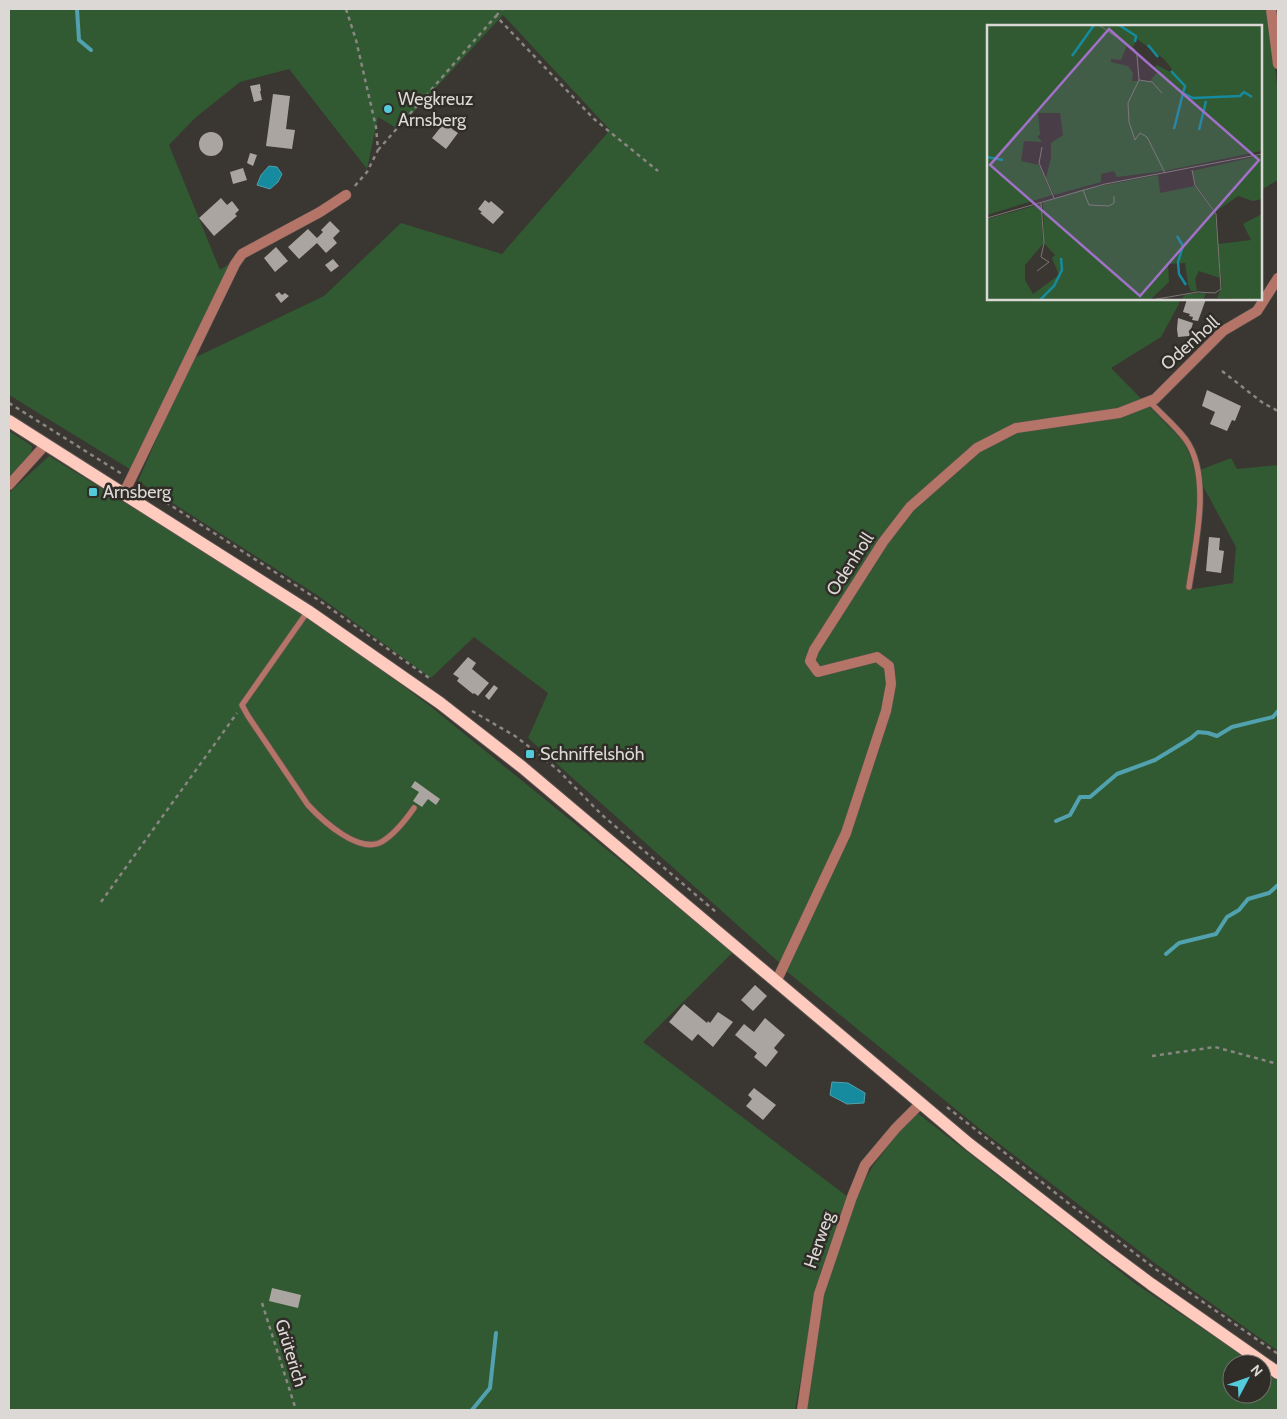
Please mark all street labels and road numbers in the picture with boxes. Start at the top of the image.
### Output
street label: Odenholl [1156,311,1224,375]
street label: Odenholl [821,528,879,600]
street label: Herweg [799,1208,839,1271]
street label: Grüterich [270,1316,312,1390]

